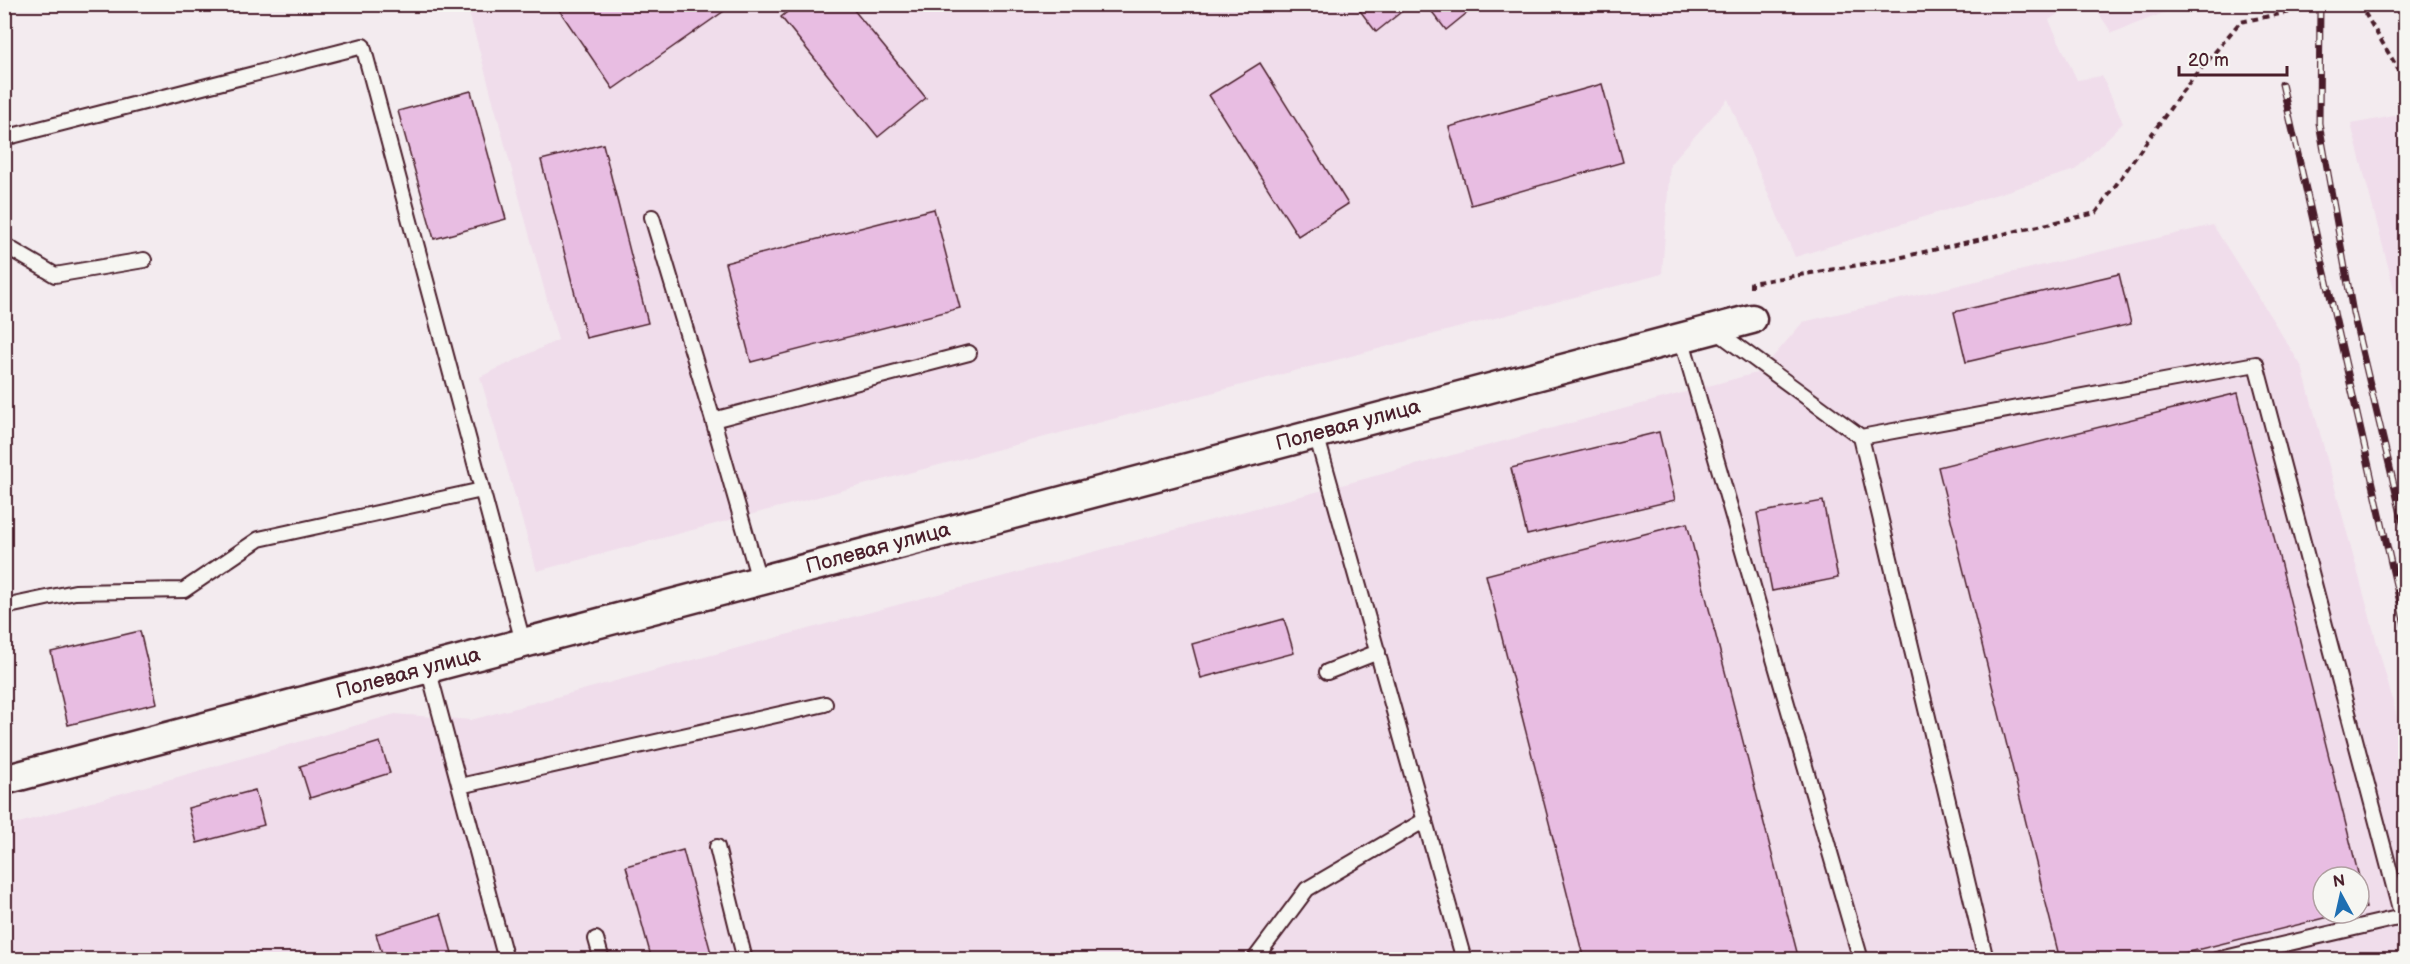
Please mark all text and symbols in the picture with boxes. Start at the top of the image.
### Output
scale bar [2179,39,2287,77]
text: 20 m [2188,50,2229,71]
street label: Полевая улица [1273,394,1424,456]
street label: Полевая улица [803,517,954,579]
street label: Полевая улица [333,642,484,704]
north arrow [2311,865,2371,925]
text: N [2332,871,2346,892]

